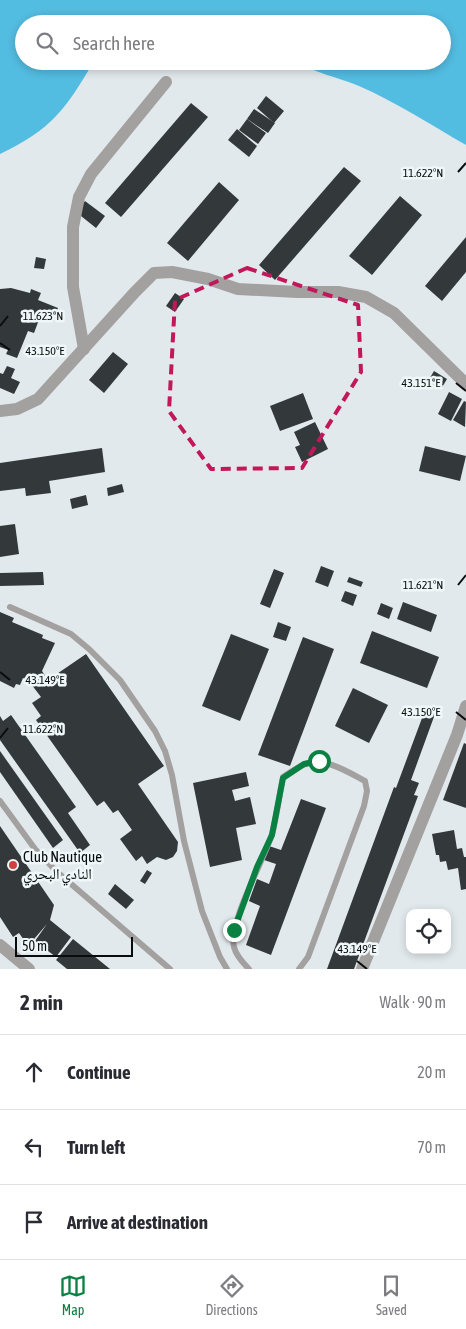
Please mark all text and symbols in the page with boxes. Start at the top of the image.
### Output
search box [15,15,451,70]
icon: search [33,29,61,57]
text: Search here [73,32,155,54]
text: 11.622°N [403,166,443,180]
text: 11.623°N [23,309,63,323]
text: 43.150°E [26,344,64,358]
text: 43.151°E [402,376,440,390]
text: 11.621°N [403,578,443,592]
text: 43.149°E [26,673,64,687]
text: 43.150°E [402,705,440,719]
text: 11.622°N [23,722,63,736]
route start [308,750,331,773]
place label: Club Nautique النادي البحري [23,848,102,885]
marker: Club Nautique النادي البحري [7,859,19,871]
map controls [406,909,451,954]
button: locate [406,909,451,954]
route end [223,919,246,942]
scale bar [15,934,132,957]
text: 50 m [22,938,47,954]
text: 43.149°E [338,942,376,956]
text: 2 min [20,990,63,1014]
text: Walk · 90 m [380,993,446,1011]
icon: ahead [20,1058,48,1086]
text: Continue [67,1061,131,1083]
text: 20 m [417,1063,446,1081]
icon: left [20,1133,48,1161]
text: Turn left [67,1136,125,1158]
text: 70 m [417,1138,446,1156]
icon: arrive [20,1208,48,1236]
text: Arrive at destination [67,1211,208,1233]
tab: Map [59,1272,87,1318]
tab: Directions [205,1272,258,1318]
tab: Saved [376,1272,407,1318]

